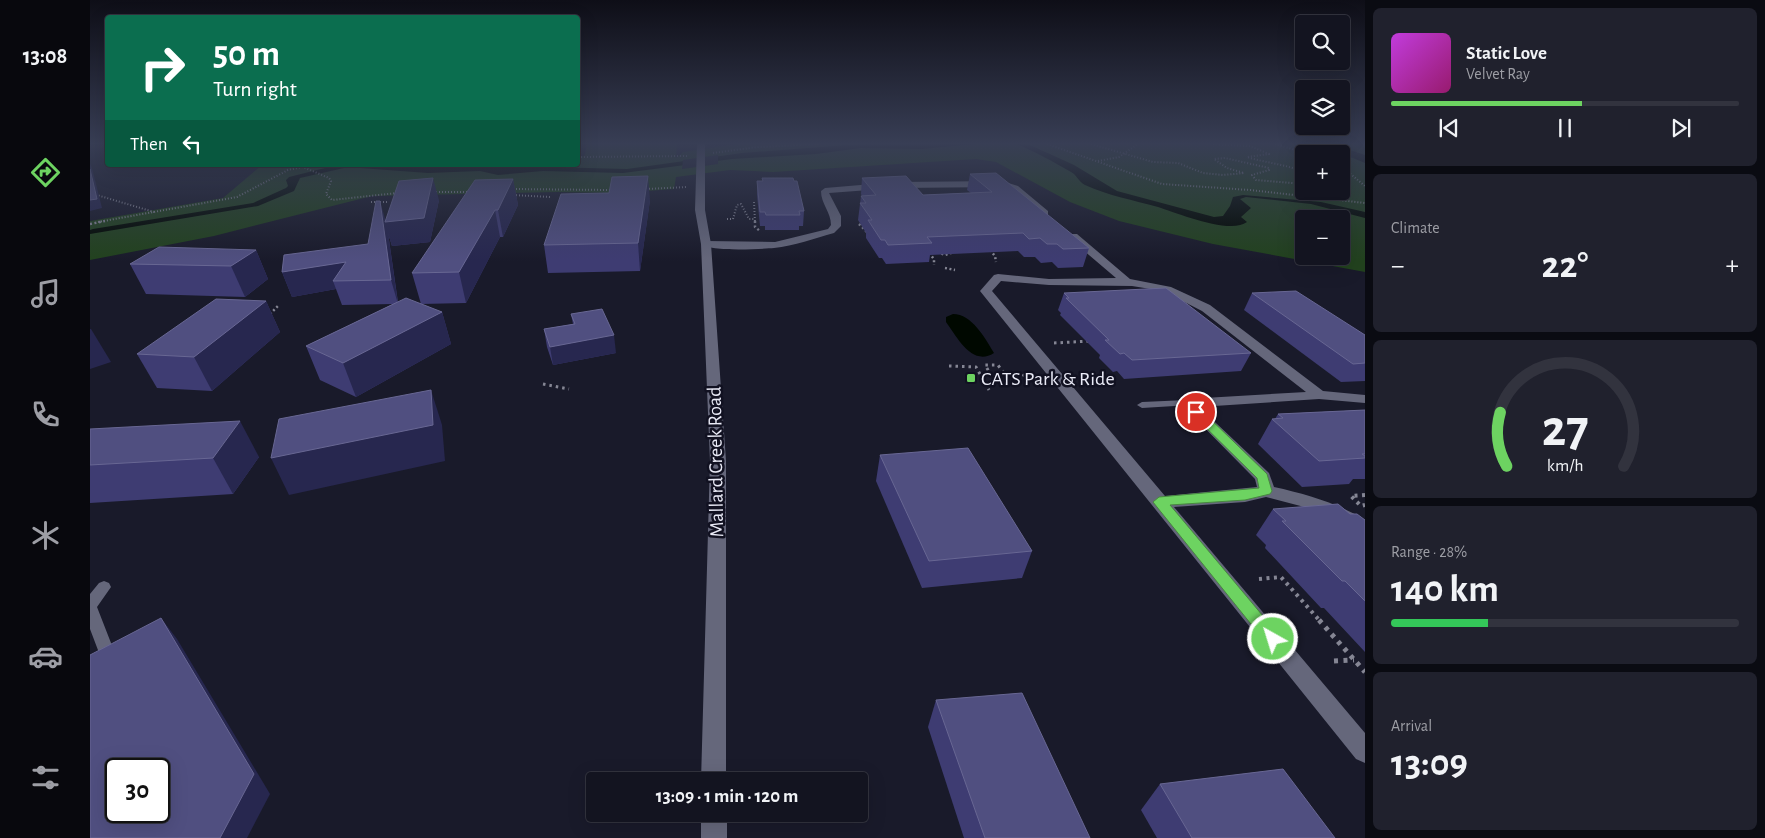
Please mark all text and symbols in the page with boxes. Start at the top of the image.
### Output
map controls [1295,15,1350,265]
button: search [1295,15,1350,70]
icon: right [130,35,195,100]
text: 50 m [213,37,280,72]
text: Static Love [1466,44,1547,63]
text: 13:08 [23,45,67,67]
text: Velvet Ray [1466,66,1530,82]
text: Turn right [213,78,297,100]
button: layers [1295,80,1350,135]
icon: previous [1435,114,1463,142]
icon: pause [1551,114,1579,142]
icon: next [1667,114,1695,142]
icon: left [178,130,206,158]
text: Then [130,135,168,154]
button: + [1295,145,1350,200]
icon: directions [28,155,63,190]
button: − [1295,210,1350,265]
text: Climate [1391,220,1440,236]
text: 22° [1542,247,1588,285]
text: − [1391,252,1404,280]
text: + [1726,252,1739,280]
icon: music [28,276,63,311]
place label: CATS Park & Ride [981,369,1115,389]
marker: CATS Park & Ride [965,372,977,384]
street label: Mallard Creek Road [705,386,727,538]
pin [1175,391,1217,433]
icon: phone [28,397,63,432]
icon: arrive [1182,398,1210,426]
text: 27 [1542,403,1588,455]
text: km/h [1547,457,1583,475]
icon: climate [28,518,63,553]
text: Range · 28% [1391,544,1467,560]
text: 140 km [1391,571,1499,609]
position arrow [1246,612,1298,664]
icon: car [28,639,63,674]
text: Arrival [1391,718,1432,734]
text: 13:09 [1391,745,1468,783]
speed limit sign: 30 [105,758,170,823]
icon: filters [28,760,63,795]
text: 13:09 · 1 min · 120 m [656,787,798,806]

